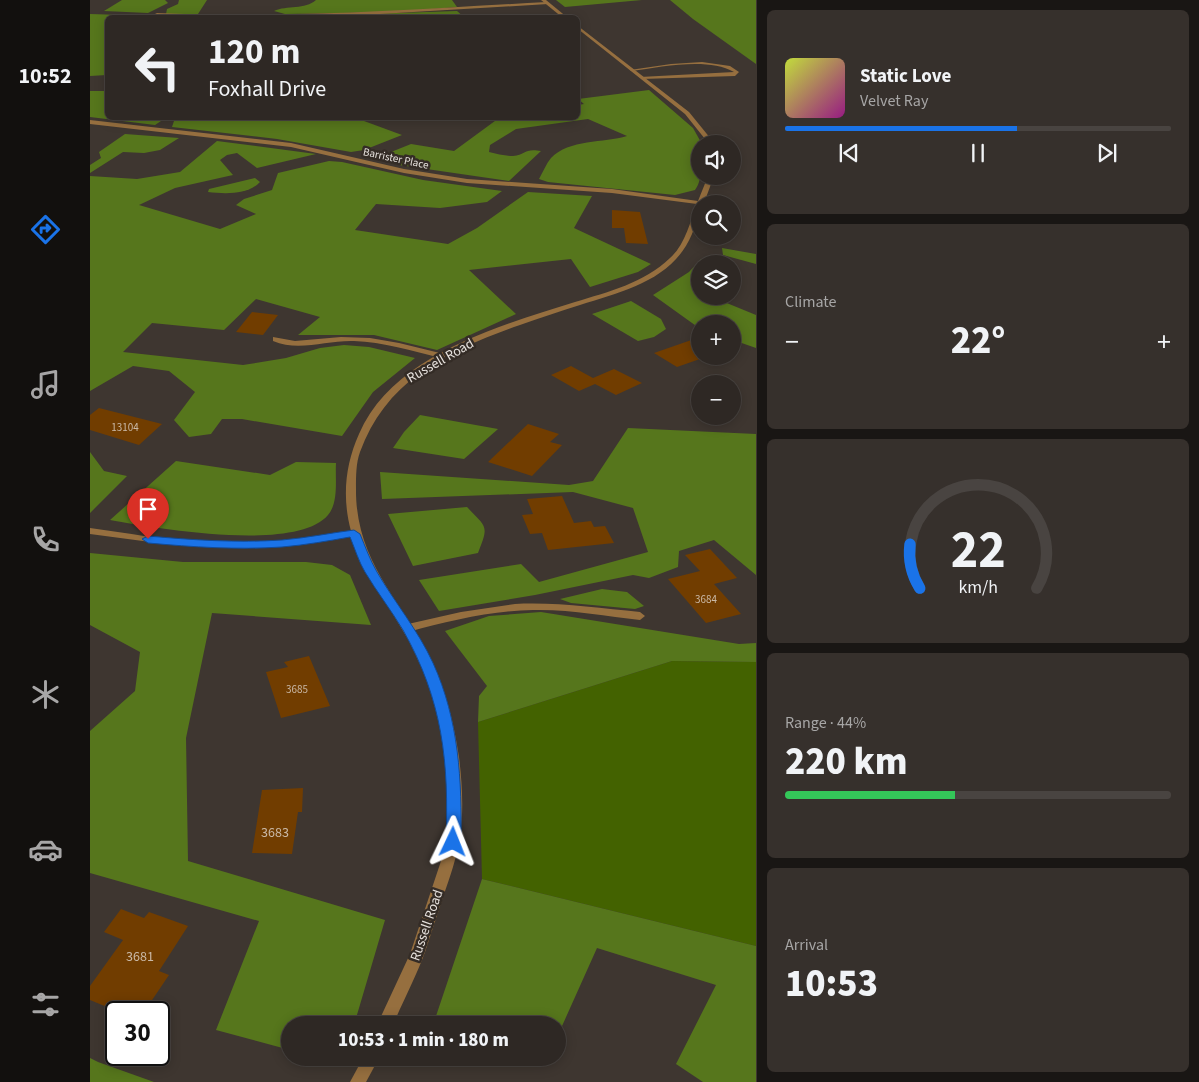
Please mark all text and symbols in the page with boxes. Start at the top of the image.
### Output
text: 120 m [208,27,300,77]
icon: left [125,35,190,100]
text: 10:52 [18,60,72,92]
text: Static Love [860,63,951,90]
text: Foxhall Drive [208,73,326,105]
text: Velvet Ray [860,90,928,112]
map controls [691,135,741,425]
button: sound [691,135,741,185]
icon: previous [835,139,863,167]
icon: pause [964,139,992,167]
icon: next [1093,139,1121,167]
street label: Barrister Place [362,144,431,173]
button: search [691,195,741,245]
icon: directions [28,212,63,247]
button: layers [691,255,741,305]
text: Climate [785,291,836,313]
text: 22° [951,314,1005,368]
button: + [691,315,741,365]
text: − [785,322,799,362]
text: + [1157,322,1171,362]
street label: Russell Road [403,334,478,388]
icon: music [28,367,63,402]
button: − [691,375,741,425]
house number: 13104 [111,420,139,435]
pin [127,488,169,539]
icon: arrive [134,495,162,523]
text: 22 [951,514,1005,588]
icon: phone [28,522,63,557]
text: km/h [958,575,998,600]
house number: 3684 [695,592,717,607]
icon: climate [28,677,63,712]
house number: 3685 [286,682,308,697]
text: Range · 44% [785,712,866,734]
text: 220 km [785,735,907,789]
position arrow [426,815,478,867]
house number: 3683 [261,823,289,843]
icon: car [28,832,63,867]
street label: Russell Road [405,887,448,964]
text: Arrival [785,934,828,956]
house number: 3681 [126,947,154,967]
text: 10:53 [785,957,878,1011]
icon: filters [28,987,63,1022]
speed limit sign: 30 [105,1001,170,1066]
text: 10:53 · 1 min · 180 m [338,1027,509,1054]

